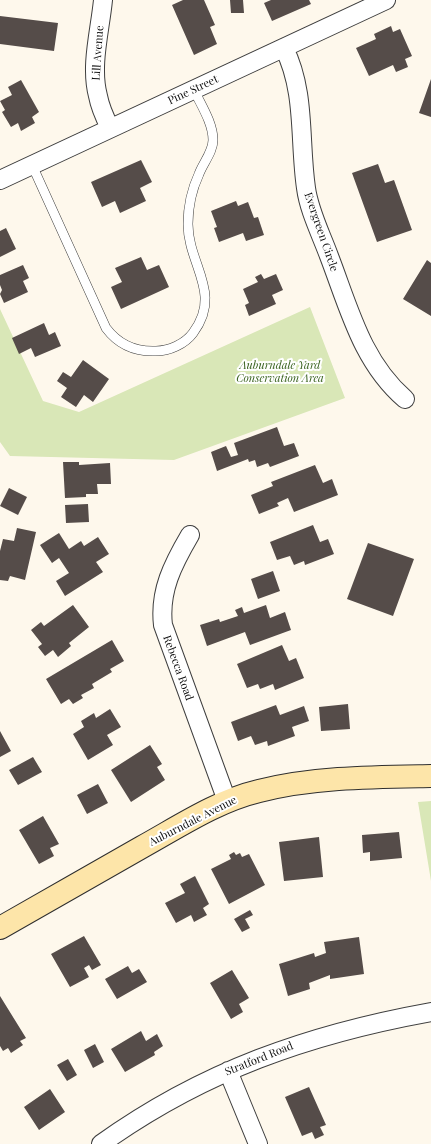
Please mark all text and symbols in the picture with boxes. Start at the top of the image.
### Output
street label: Lill Avenue [89,25,107,81]
street label: Pine Street [166,73,220,107]
street label: Evergreen Circle [301,191,341,273]
park label: Auburndale Yard Conservation Area [236,359,324,385]
street label: Rebecca Road [160,634,196,702]
street label: Auburndale Avenue [147,793,239,849]
street label: Stratford Road [223,1039,295,1079]

